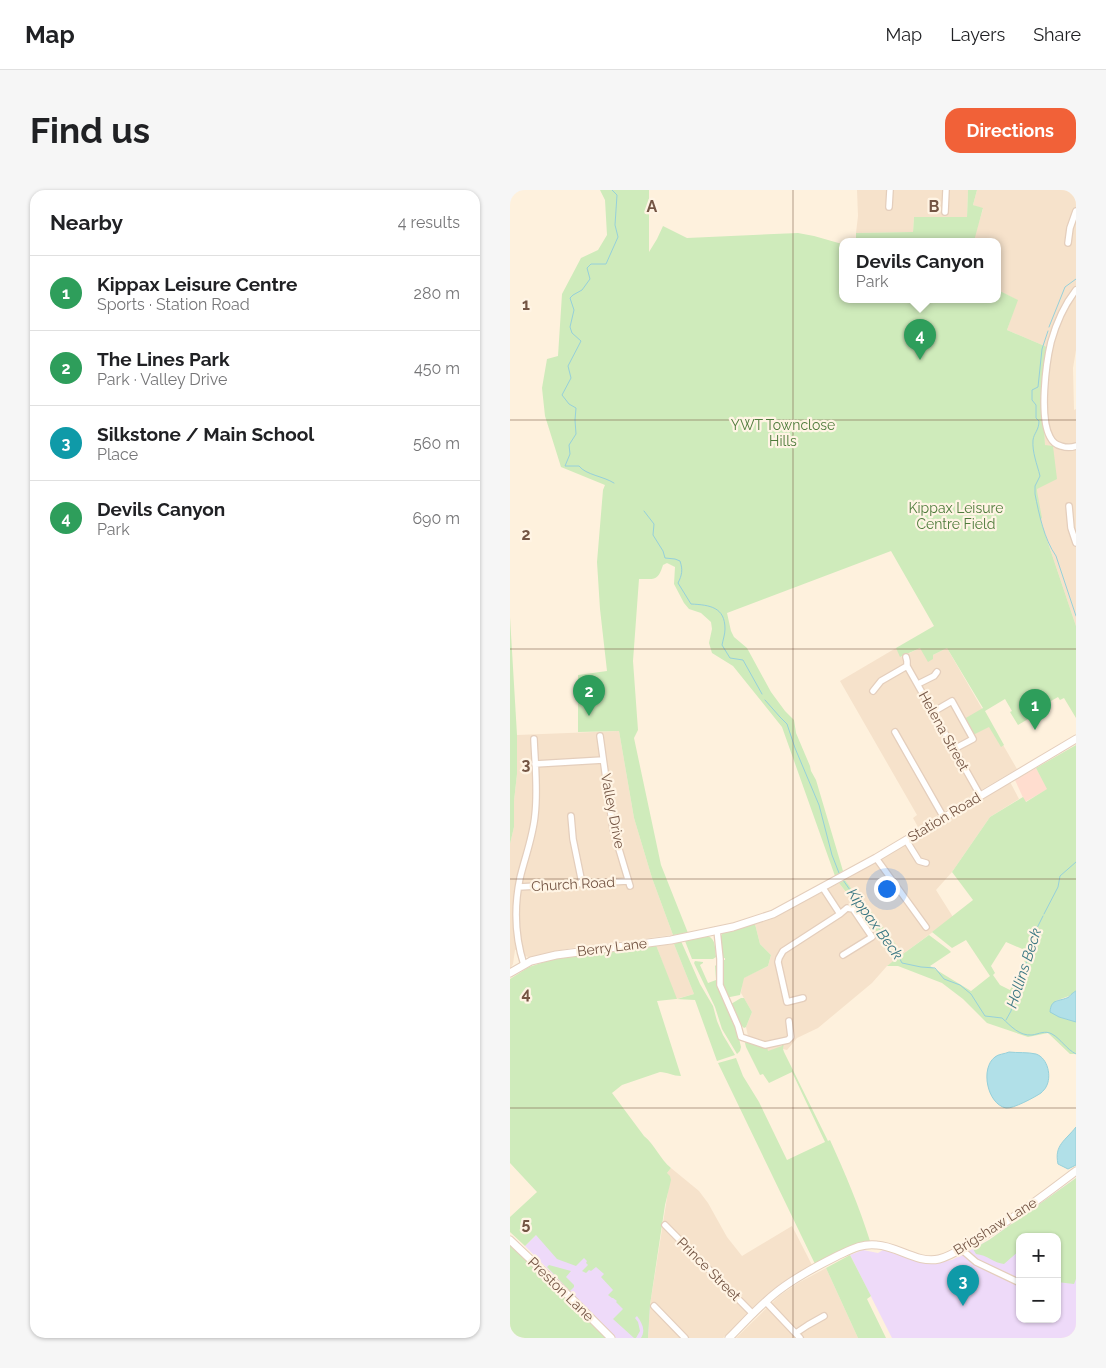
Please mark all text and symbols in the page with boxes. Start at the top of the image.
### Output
text: Map [25,20,75,49]
text: Map [886,24,922,45]
text: Layers [950,24,1005,45]
text: Share [1033,24,1081,45]
button: Directions [945,108,1076,153]
text: Find us [30,110,150,151]
text: A [647,197,658,216]
text: B [929,197,940,216]
text: Nearby [50,210,123,235]
text: 4 results [398,213,460,232]
popup [839,238,1001,303]
text: Devils Canyon [856,250,984,272]
text: Park [856,272,889,291]
text: Kippax Leisure Centre [97,273,297,295]
text: 1 [62,284,70,303]
text: 280 m [414,284,460,303]
text: Sports · Station Road [97,295,250,314]
text: 1 [522,295,530,314]
pin: 4 [904,319,936,360]
text: The Lines Park [97,348,230,370]
text: 2 [61,359,71,378]
text: 450 m [414,359,460,378]
text: Park · Valley Drive [97,370,227,389]
park label: YWT Townclose Hills [731,417,835,449]
text: Silkstone / Main School [97,423,314,445]
text: 3 [62,434,70,453]
text: 560 m [413,434,460,453]
text: Place [97,445,138,464]
text: Devils Canyon [97,498,225,520]
park label: Kippax Leisure Centre Field [909,500,1003,532]
text: 4 [61,509,71,528]
text: 690 m [412,509,460,528]
text: Park [97,520,130,539]
text: 2 [521,525,531,544]
pin: 2 [573,675,605,716]
street label: Helena Street [916,688,973,774]
pin: 1 [1019,689,1051,730]
text: 3 [522,755,531,774]
street label: Valley Drive [598,772,628,850]
street label: Station Road [905,789,983,845]
street label: Church Road [531,874,615,894]
your location [874,876,900,902]
water label: Kippax Beck [843,885,907,963]
water label: Hollins Beck [1003,926,1045,1010]
street label: Berry Lane [576,935,648,959]
text: 4 [521,984,531,1003]
street label: Brigshaw Lane [950,1194,1040,1258]
text: 5 [522,1214,531,1233]
map controls [1016,1233,1061,1323]
button: + [1016,1233,1061,1278]
street label: Prince Street [674,1234,744,1304]
street label: Preston Lane [525,1254,597,1324]
pin: 3 [947,1265,979,1306]
button: − [1016,1278,1061,1323]

